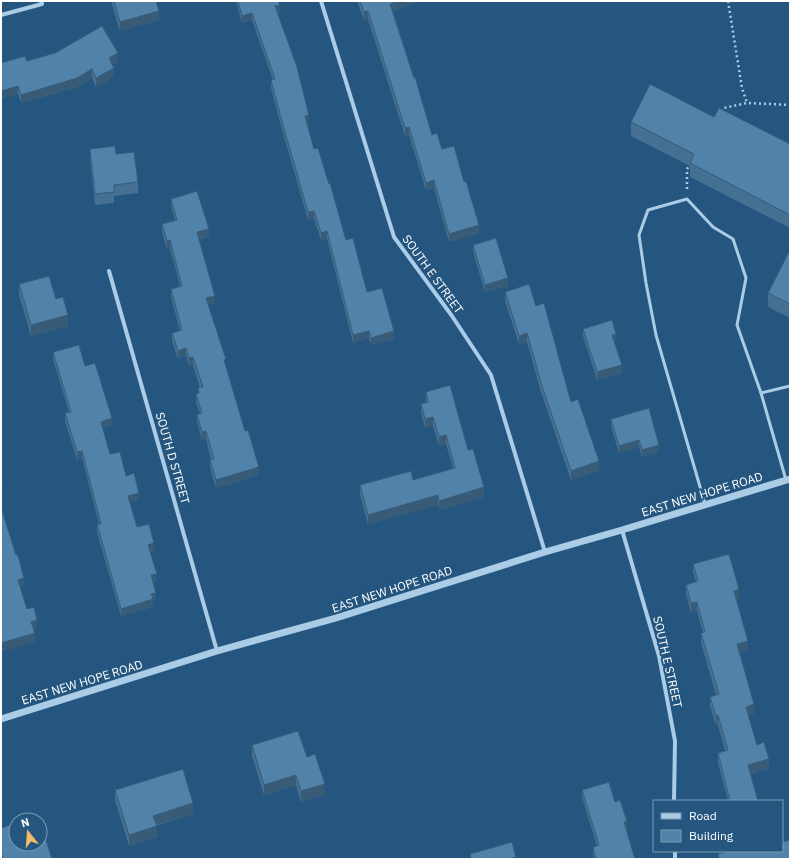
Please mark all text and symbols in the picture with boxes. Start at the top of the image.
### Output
street label: SOUTH E STREET [399,232,467,316]
street label: SOUTH D STREET [153,410,193,506]
street label: EAST NEW HOPE ROAD [640,468,764,520]
street label: EAST NEW HOPE ROAD [330,562,454,616]
street label: SOUTH E STREET [650,615,686,710]
street label: EAST NEW HOPE ROAD [20,656,144,708]
legend [653,800,783,852]
text: Road [689,808,717,823]
north arrow [8,812,48,852]
text: N [19,815,31,830]
text: Building [689,828,734,843]

